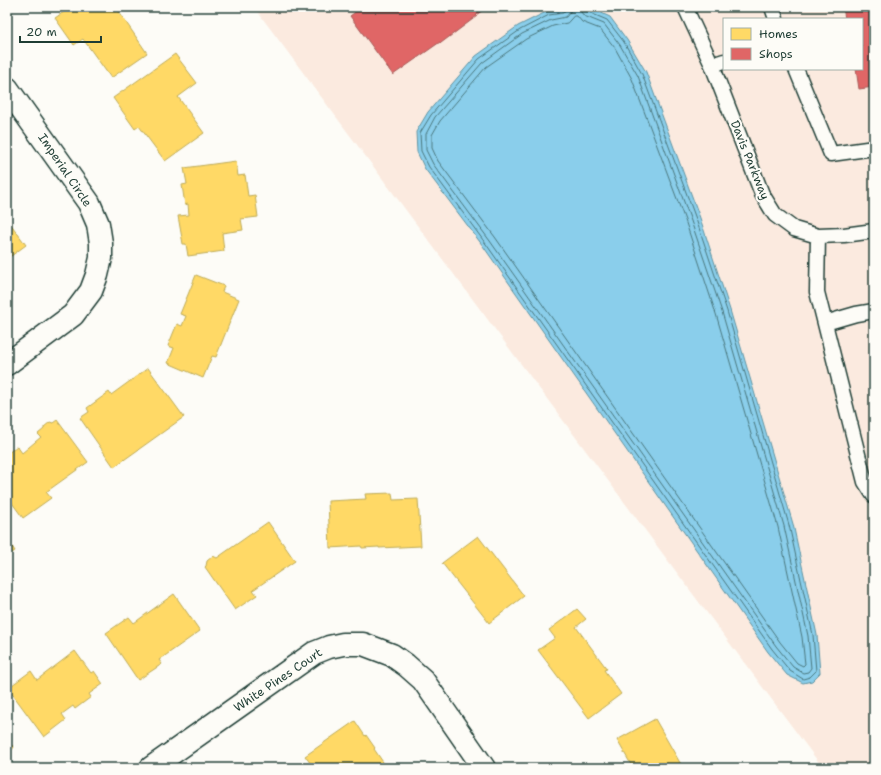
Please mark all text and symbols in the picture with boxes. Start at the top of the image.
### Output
scale bar [20,18,101,44]
legend [723,18,863,70]
text: 20 m [26,24,57,40]
text: Homes [759,26,798,42]
text: Shops [759,46,793,62]
street label: Davis Parkway [727,118,773,202]
street label: Imperial Circle [35,130,96,210]
street label: White Pines Court [231,644,325,716]

